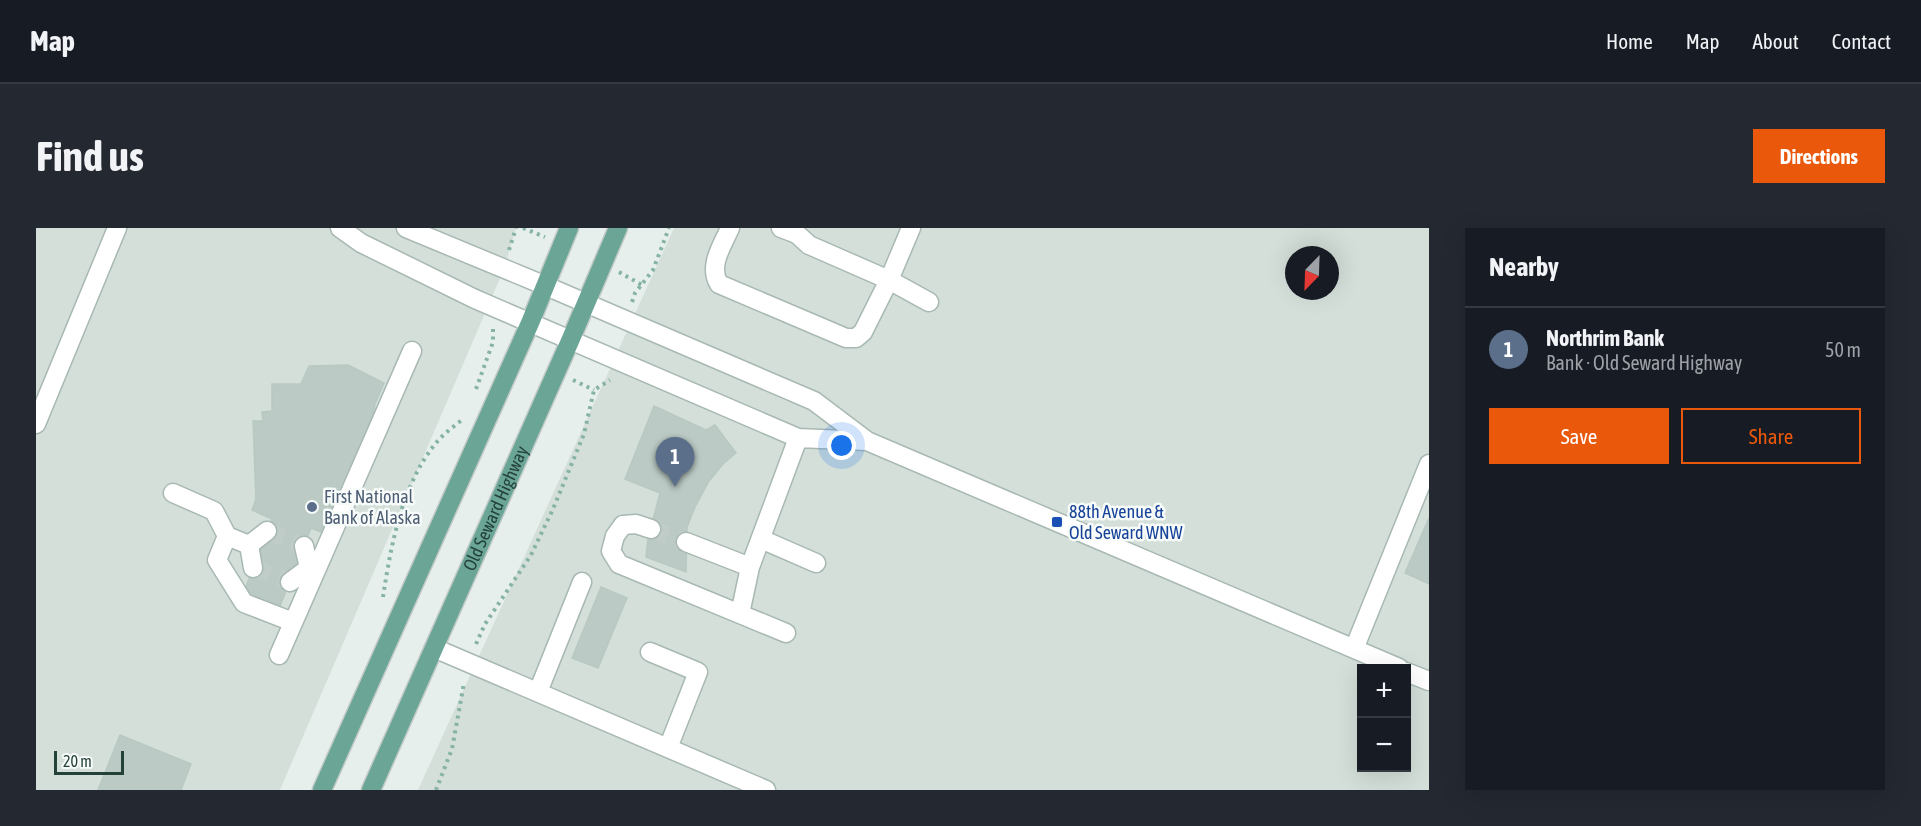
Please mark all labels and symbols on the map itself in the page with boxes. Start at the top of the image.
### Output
north arrow [1285,246,1339,300]
your location [827,431,856,460]
pin: 1 [656,438,694,487]
street label: Old Seward Highway [459,443,532,574]
place label: First National Bank of Alaska [324,486,421,528]
marker: First National Bank of Alaska [305,500,319,514]
place label: 88th Avenue & Old Seward WNW [1069,501,1183,543]
marker: 88th Avenue & Old Seward WNW [1050,515,1064,529]
scale bar [54,748,124,776]

